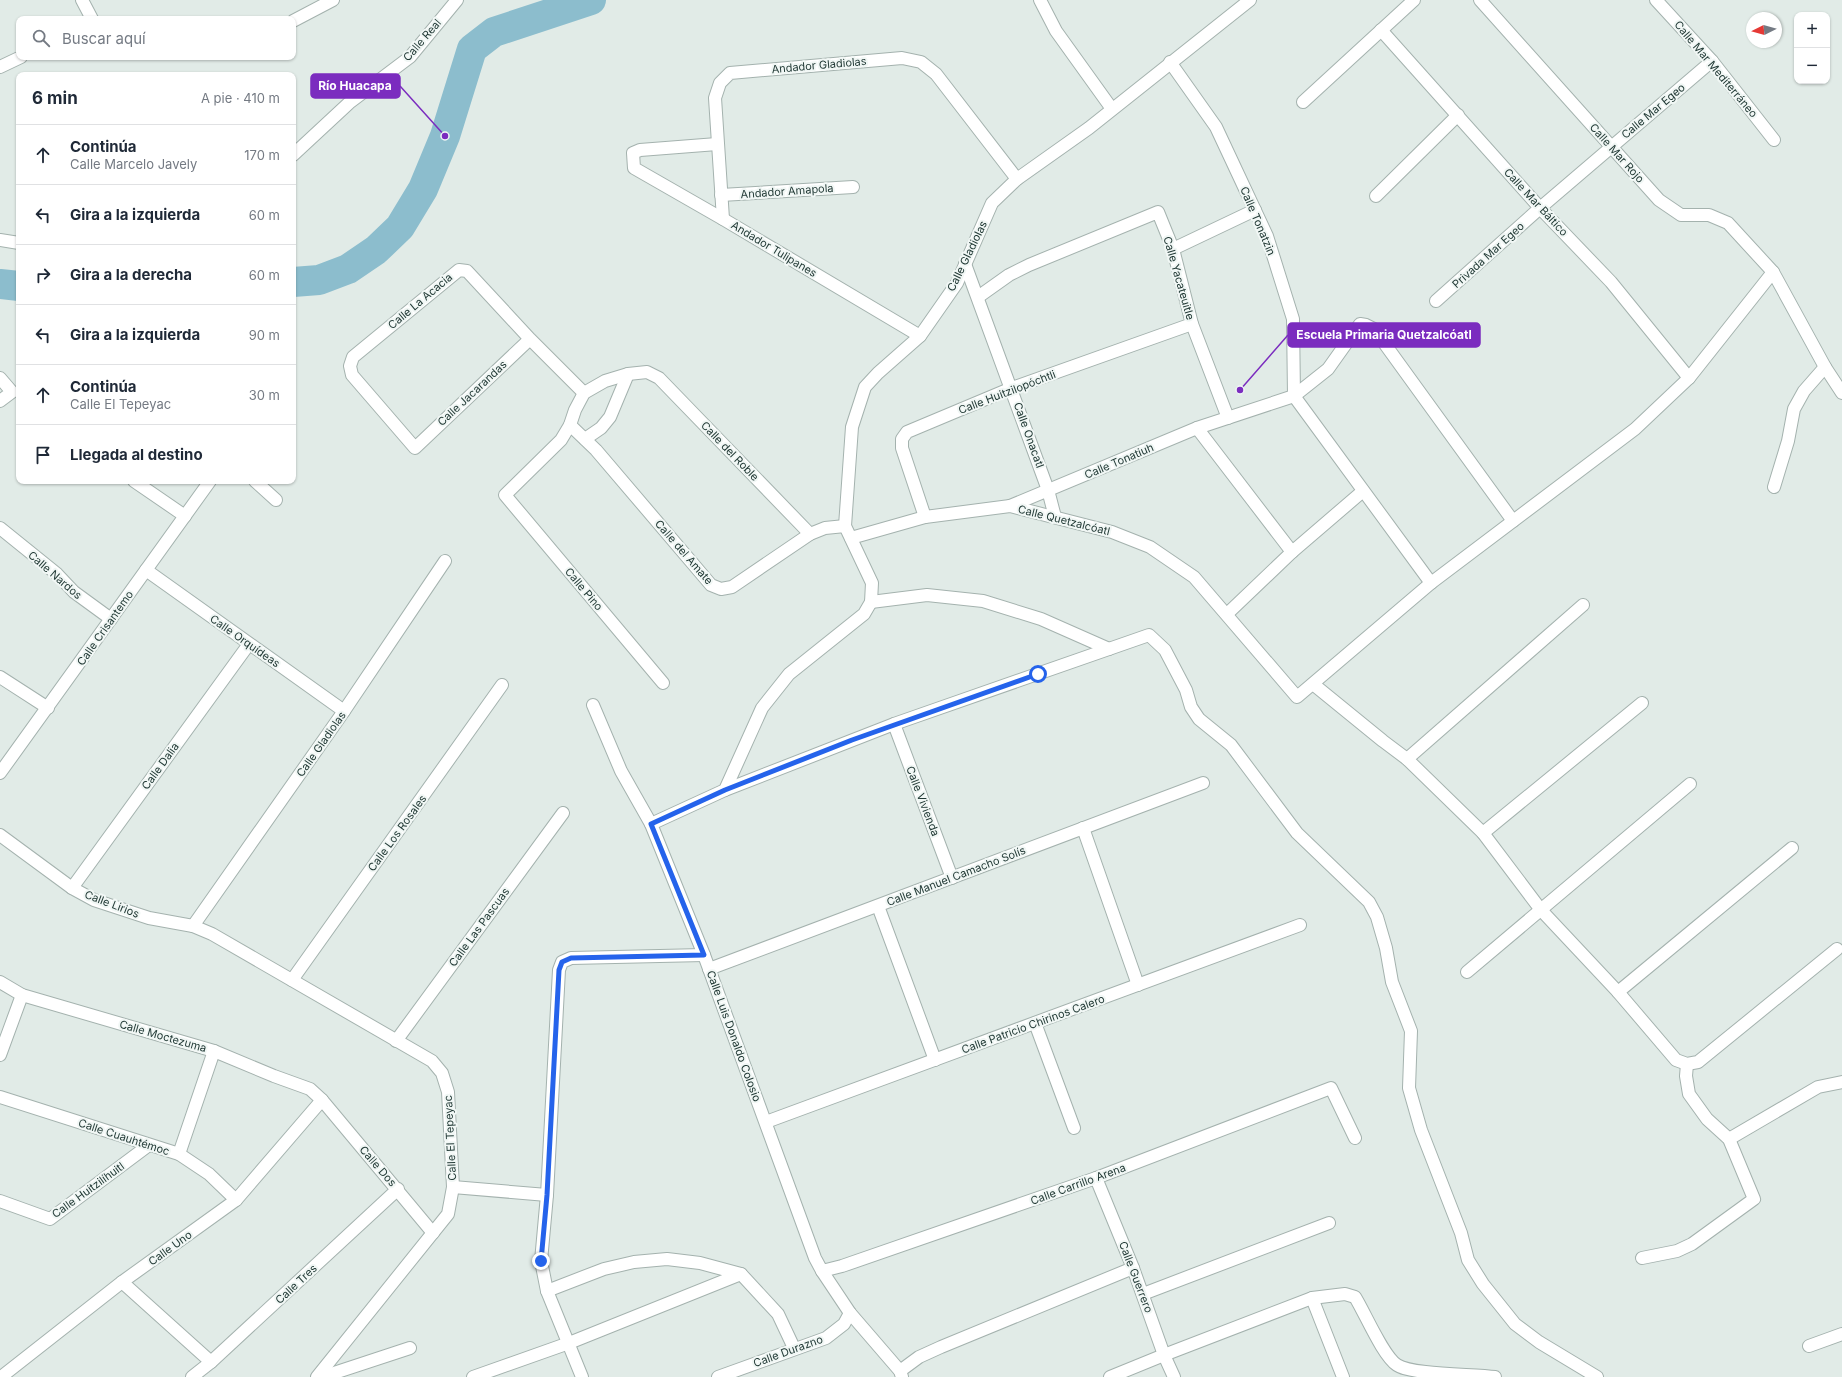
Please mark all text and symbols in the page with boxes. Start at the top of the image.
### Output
north arrow [1746,12,1782,48]
map controls [1794,12,1830,84]
button: + [1794,12,1830,48]
search box [16,16,296,60]
street label: Calle Real [400,16,444,64]
street label: Calle Mar Mediterráneo [1671,18,1761,121]
icon: search [30,27,52,49]
text: Buscar aquí [62,29,146,48]
button: − [1794,48,1830,84]
street label: Andador Gladiolas [771,54,867,76]
callout: Río Huacapa [311,74,400,98]
text: Río Huacapa [318,78,392,93]
street label: Calle Mar Egeo [1618,80,1688,142]
text: 6 min [32,88,78,108]
text: A pie · 410 m [201,90,280,106]
street label: Calle Mar Rojo [1587,120,1648,186]
text: Continúa [70,137,137,156]
icon: ahead [32,144,54,166]
text: 170 m [244,147,280,163]
text: Calle Marcelo Javely [70,156,197,172]
street label: Calle Mar Báltico [1501,165,1571,239]
street label: Andador Amapola [740,181,834,201]
street label: Calle Tonatzin [1237,184,1279,258]
icon: left [32,204,54,226]
text: Gira a la izquierda [70,205,200,224]
text: 60 m [249,207,280,223]
street label: Andador Tulipanes [729,218,820,280]
street label: Calle Gladiolas [944,218,990,294]
street label: Privada Mar Egeo [1449,219,1527,291]
street label: Calle Yacateuitle [1160,235,1198,321]
icon: right [32,264,54,286]
text: Gira a la derecha [70,265,192,284]
text: 60 m [249,267,280,283]
street label: Calle La Acacia [385,270,455,332]
callout: Escuela Primaria Quetzalcóatl [1288,323,1480,347]
icon: left [32,324,54,346]
text: Gira a la izquierda [70,325,200,344]
text: 90 m [249,327,280,343]
text: Escuela Primaria Quetzalcóatl [1296,327,1472,342]
street label: Calle Jacarandas [434,357,510,429]
street label: Calle Huitzilopóchtli [956,367,1058,417]
text: Continúa [70,377,137,396]
icon: ahead [32,384,54,406]
text: 30 m [249,387,280,403]
text: Calle El Tepeyac [70,396,171,412]
street label: Calle Onacatl [1011,400,1047,470]
street label: Calle del Roble [698,418,762,484]
street label: Calle Tonatiuh [1082,440,1156,482]
icon: arrive [32,444,54,466]
text: Llegada al destino [70,445,203,464]
street label: Calle Quetzalcóatl [1017,502,1111,538]
street label: Calle del Amate [652,517,716,587]
street label: Calle Nardos [25,548,85,602]
street label: Calle Pino [562,565,606,614]
street label: Calle Crisantemo [74,587,136,668]
street label: Calle Orquídeas [207,612,283,671]
route start [1029,665,1047,683]
street label: Calle Gladiolas [293,708,349,779]
street label: Calle Dalia [138,740,182,792]
street label: Calle Vivienda [903,764,943,838]
street label: Calle Los Rosales [365,792,430,874]
street label: Calle Manuel Camacho Solís [885,843,1028,909]
street label: Calle Las Pascuas [446,885,512,969]
street label: Calle Lirios [83,887,141,921]
street label: Calle Luis Donaldo Colosio [704,968,764,1104]
street label: Calle Patricio Chirinos Calero [959,991,1107,1056]
street label: Calle Moctezuma [118,1017,208,1055]
street label: Calle El Tepeyac [441,1095,459,1181]
street label: Calle Cuauhtémoc [77,1116,171,1158]
street label: Calle Dos [357,1143,400,1189]
street label: Calle Huitzilíhuitl [49,1159,127,1221]
street label: Calle Carrillo Arena [1029,1160,1127,1208]
street label: Calle Uno [146,1227,195,1268]
street label: Calle Guerrero [1116,1239,1156,1315]
route end [532,1252,550,1270]
street label: Calle Tres [272,1261,320,1307]
street label: Calle Durazno [751,1332,825,1370]

